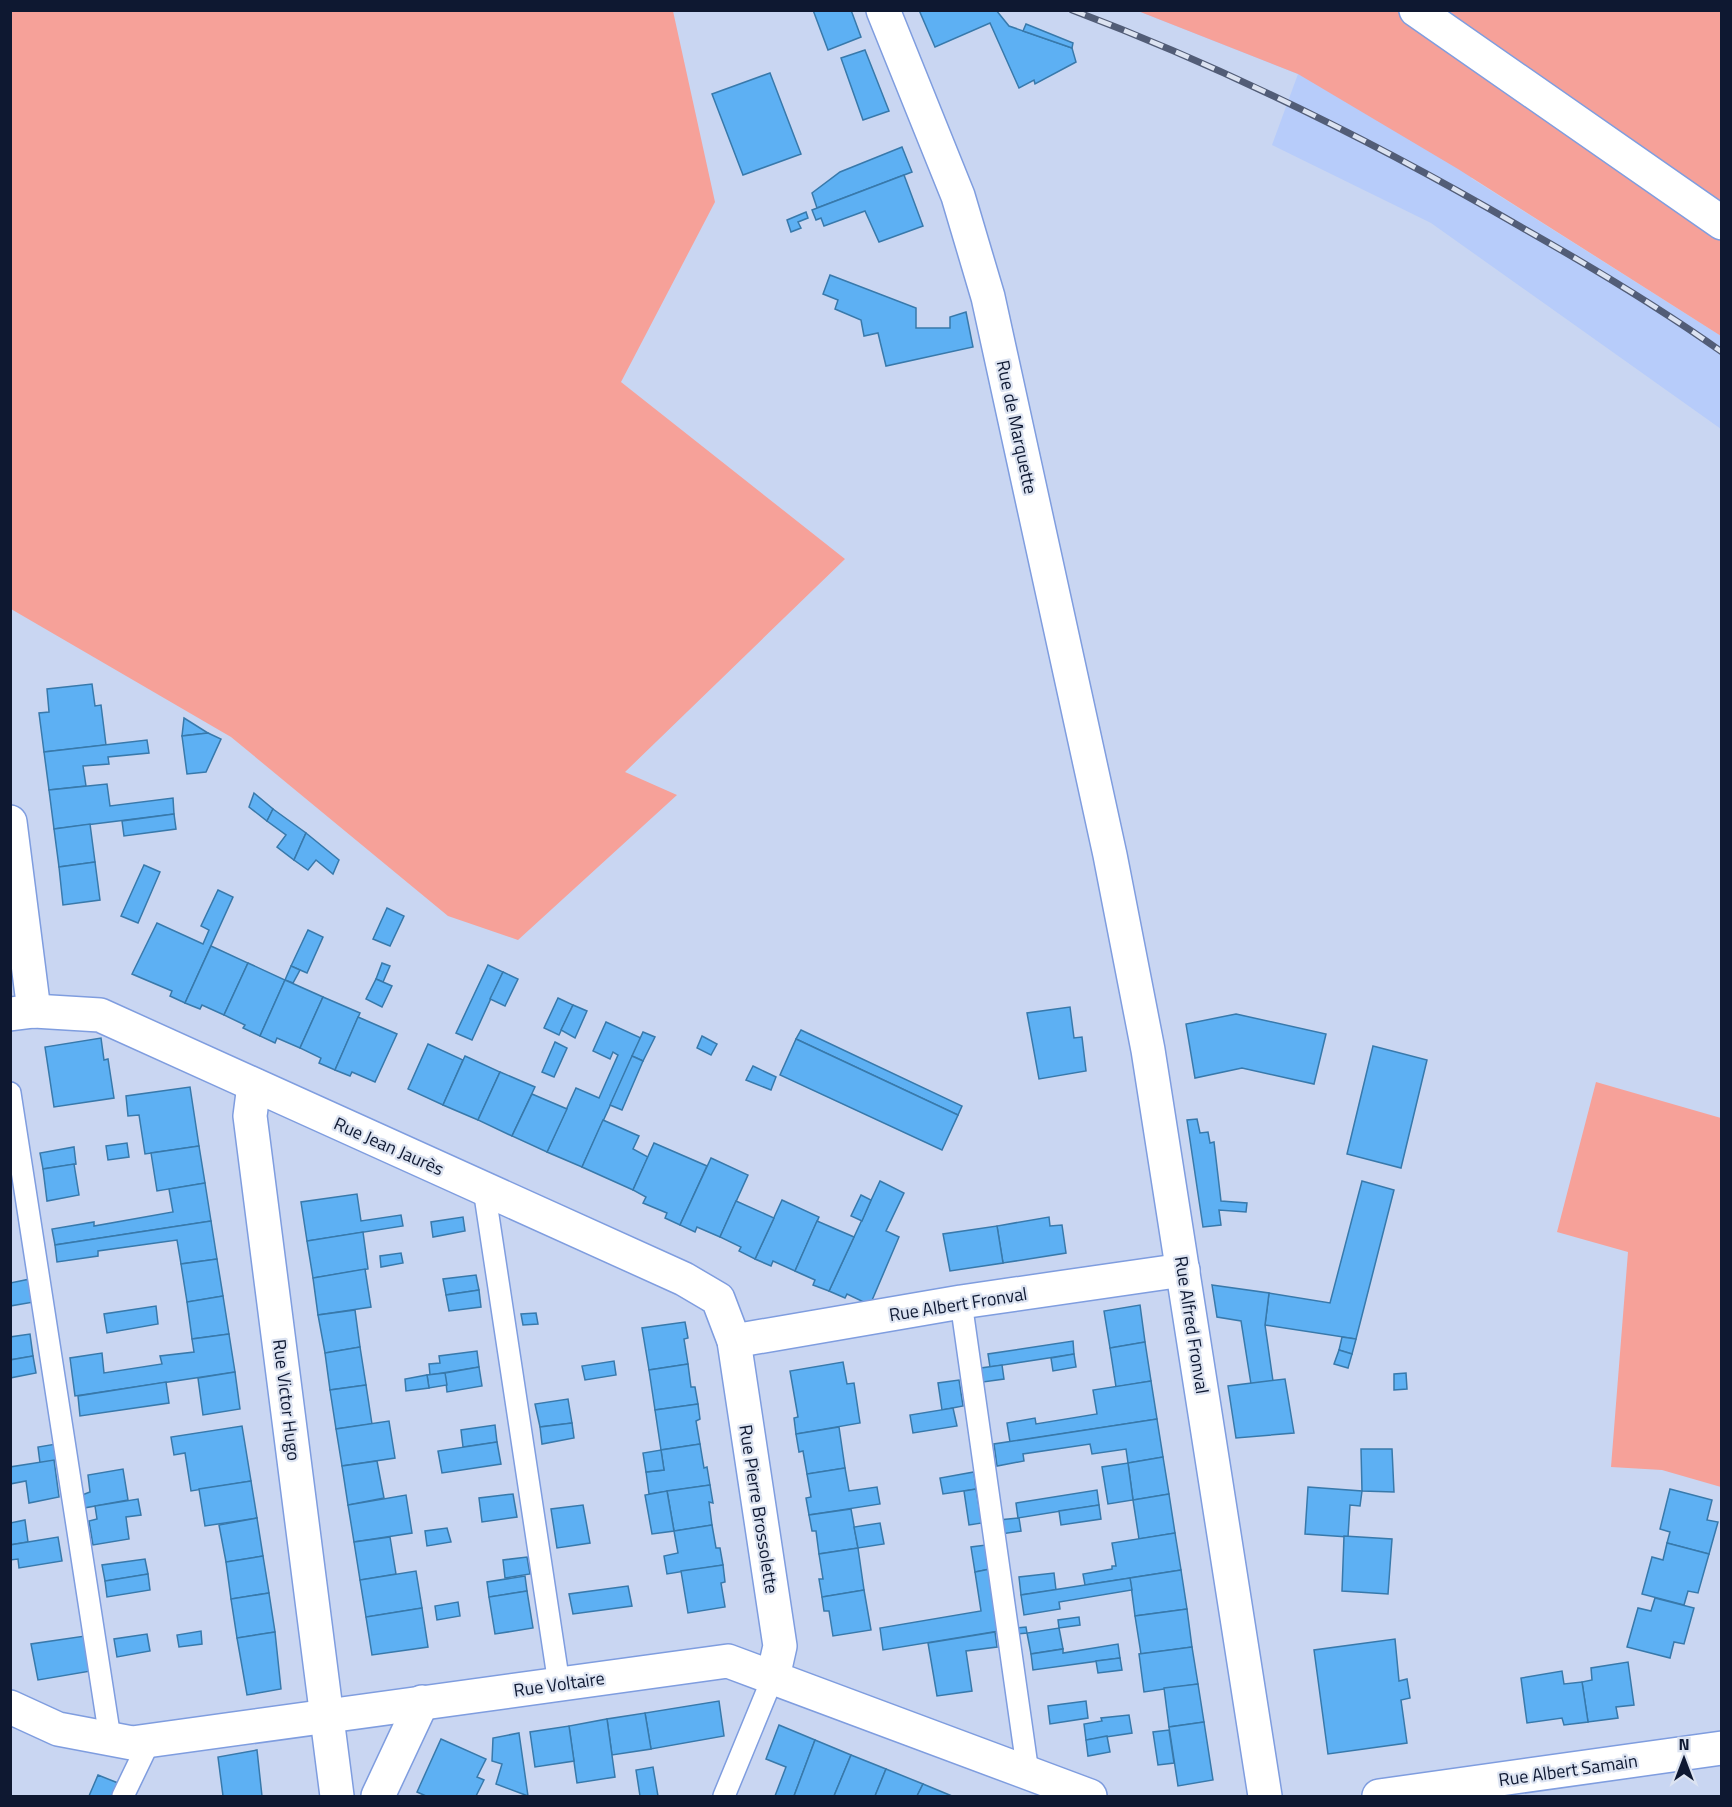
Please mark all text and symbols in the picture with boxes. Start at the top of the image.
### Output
street label: Rue de Marquette [990,358,1044,496]
street label: Rue Jean Jaurès [330,1110,448,1182]
street label: Rue Alfred Fronval [1168,1254,1216,1396]
street label: Rue Albert Fronval [887,1280,1029,1328]
street label: Rue Victor Hugo [266,1338,308,1462]
street label: Rue Pierre Brossolette [732,1423,786,1595]
street label: Rue Voltaire [512,1664,606,1704]
north arrow [1654,1729,1714,1789]
text: N [1678,1732,1690,1756]
street label: Rue Albert Samain [1497,1747,1639,1793]

